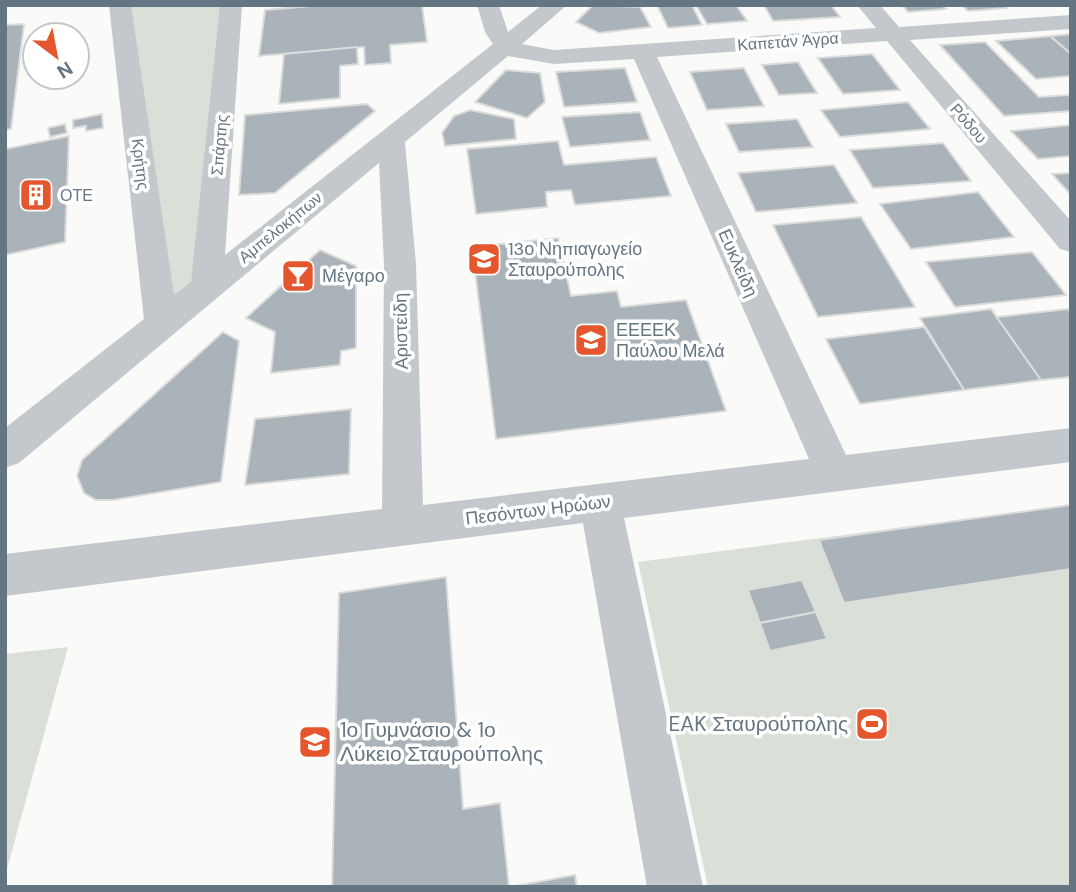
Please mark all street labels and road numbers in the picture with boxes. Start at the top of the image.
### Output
street label: Καπετάν Άγρα [737,27,839,56]
street label: Ρόδου [946,99,992,148]
street label: Σπάρτης [206,113,233,176]
street label: Κρήτης [127,137,154,191]
street label: Αμπελοκήπων [234,187,326,268]
street label: Ευκλείδη [712,225,764,301]
street label: Αριστείδη [388,293,414,369]
street label: Πεσόντων Ηρώων [464,489,612,531]

